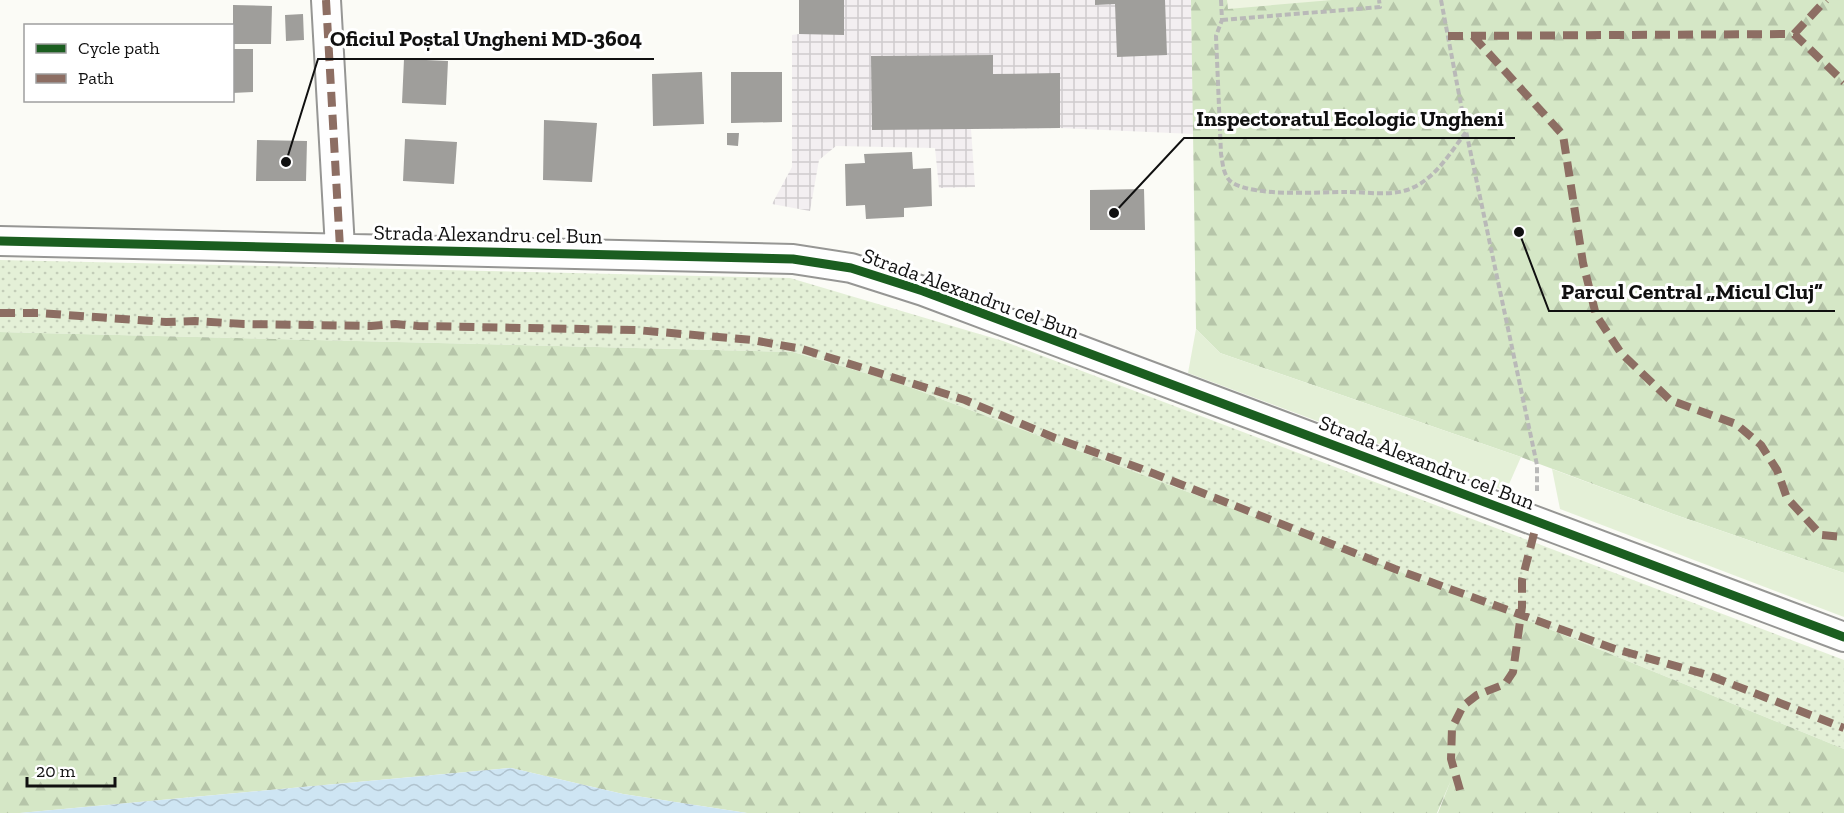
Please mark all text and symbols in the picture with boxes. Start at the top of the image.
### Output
callout: Oficiul Poștal Ungheni MD-3604 [318,19,654,59]
legend [24,24,234,102]
text: Oficiul Poștal Ungheni MD-3604 [330,25,643,52]
text: Cycle path [78,37,160,59]
text: Path [78,67,114,89]
callout: Inspectoratul Ecologic Ungheni [1184,98,1515,138]
text: Inspectoratul Ecologic Ungheni [1196,105,1504,132]
street label: Strada Alexandru cel Bun [373,220,603,248]
street label: Strada Alexandru cel Bun [859,242,1083,344]
callout: Parcul Central „Micul Cluj” [1549,271,1835,311]
text: Parcul Central „Micul Cluj” [1561,278,1823,305]
street label: Strada Alexandru cel Bun [1316,409,1538,515]
scale bar [27,750,116,788]
text: 20 m [36,760,76,782]

